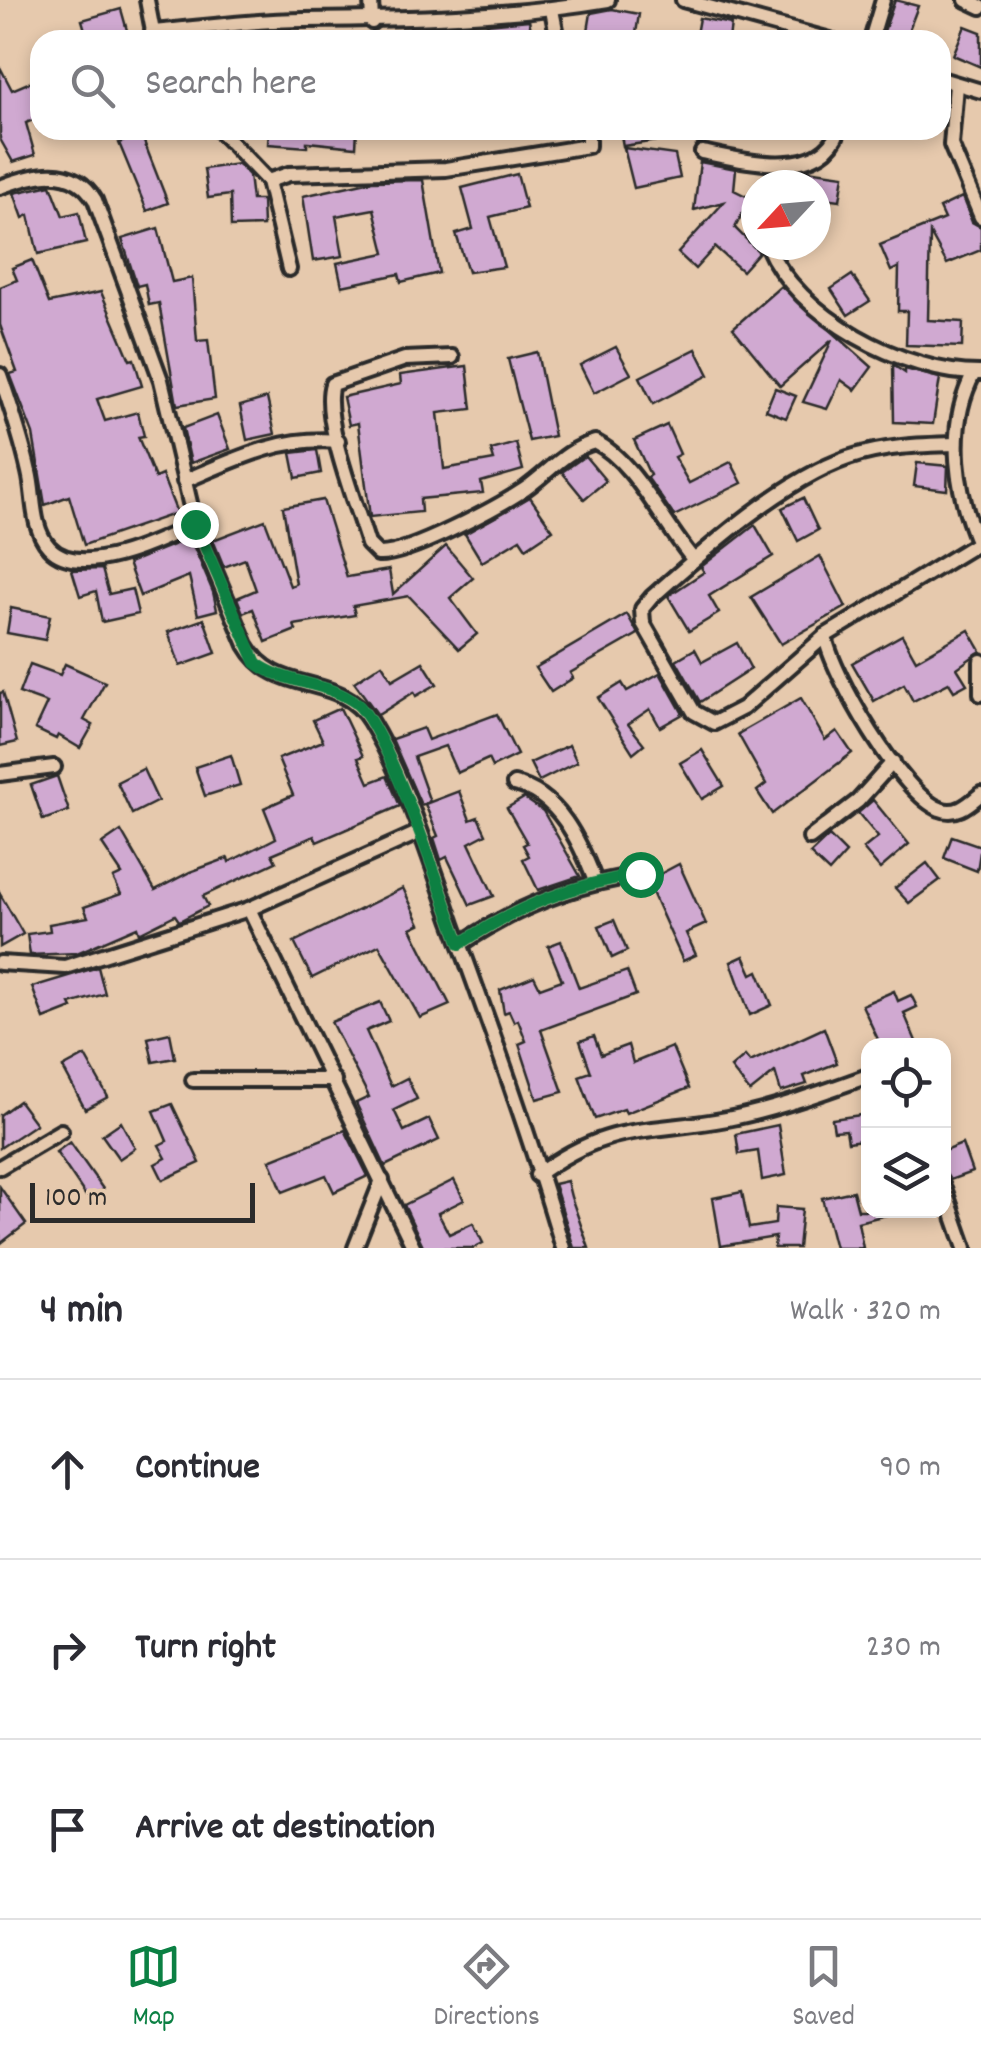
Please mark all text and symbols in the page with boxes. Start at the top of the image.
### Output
search box [30,30,951,140]
icon: search [65,58,120,113]
text: Search here [145,58,317,113]
north arrow [741,170,831,260]
route end [173,502,219,548]
route start [618,852,664,898]
map controls [861,1038,951,1218]
button: locate [861,1038,951,1128]
button: layers [861,1128,951,1218]
scale bar [30,1178,255,1222]
text: 100 m [45,1180,107,1220]
text: 4 min [40,1283,123,1343]
text: Walk · 320 m [790,1290,941,1336]
icon: ahead [40,1442,95,1497]
text: Continue [135,1442,260,1497]
text: 90 m [880,1446,941,1492]
icon: right [40,1622,95,1677]
text: Turn right [135,1622,276,1677]
text: 230 m [866,1626,941,1672]
icon: arrive [40,1802,95,1857]
text: Arrive at destination [135,1802,435,1857]
tab: Map [126,1939,181,2039]
tab: Directions [434,1939,540,2039]
tab: Saved [792,1939,855,2039]

